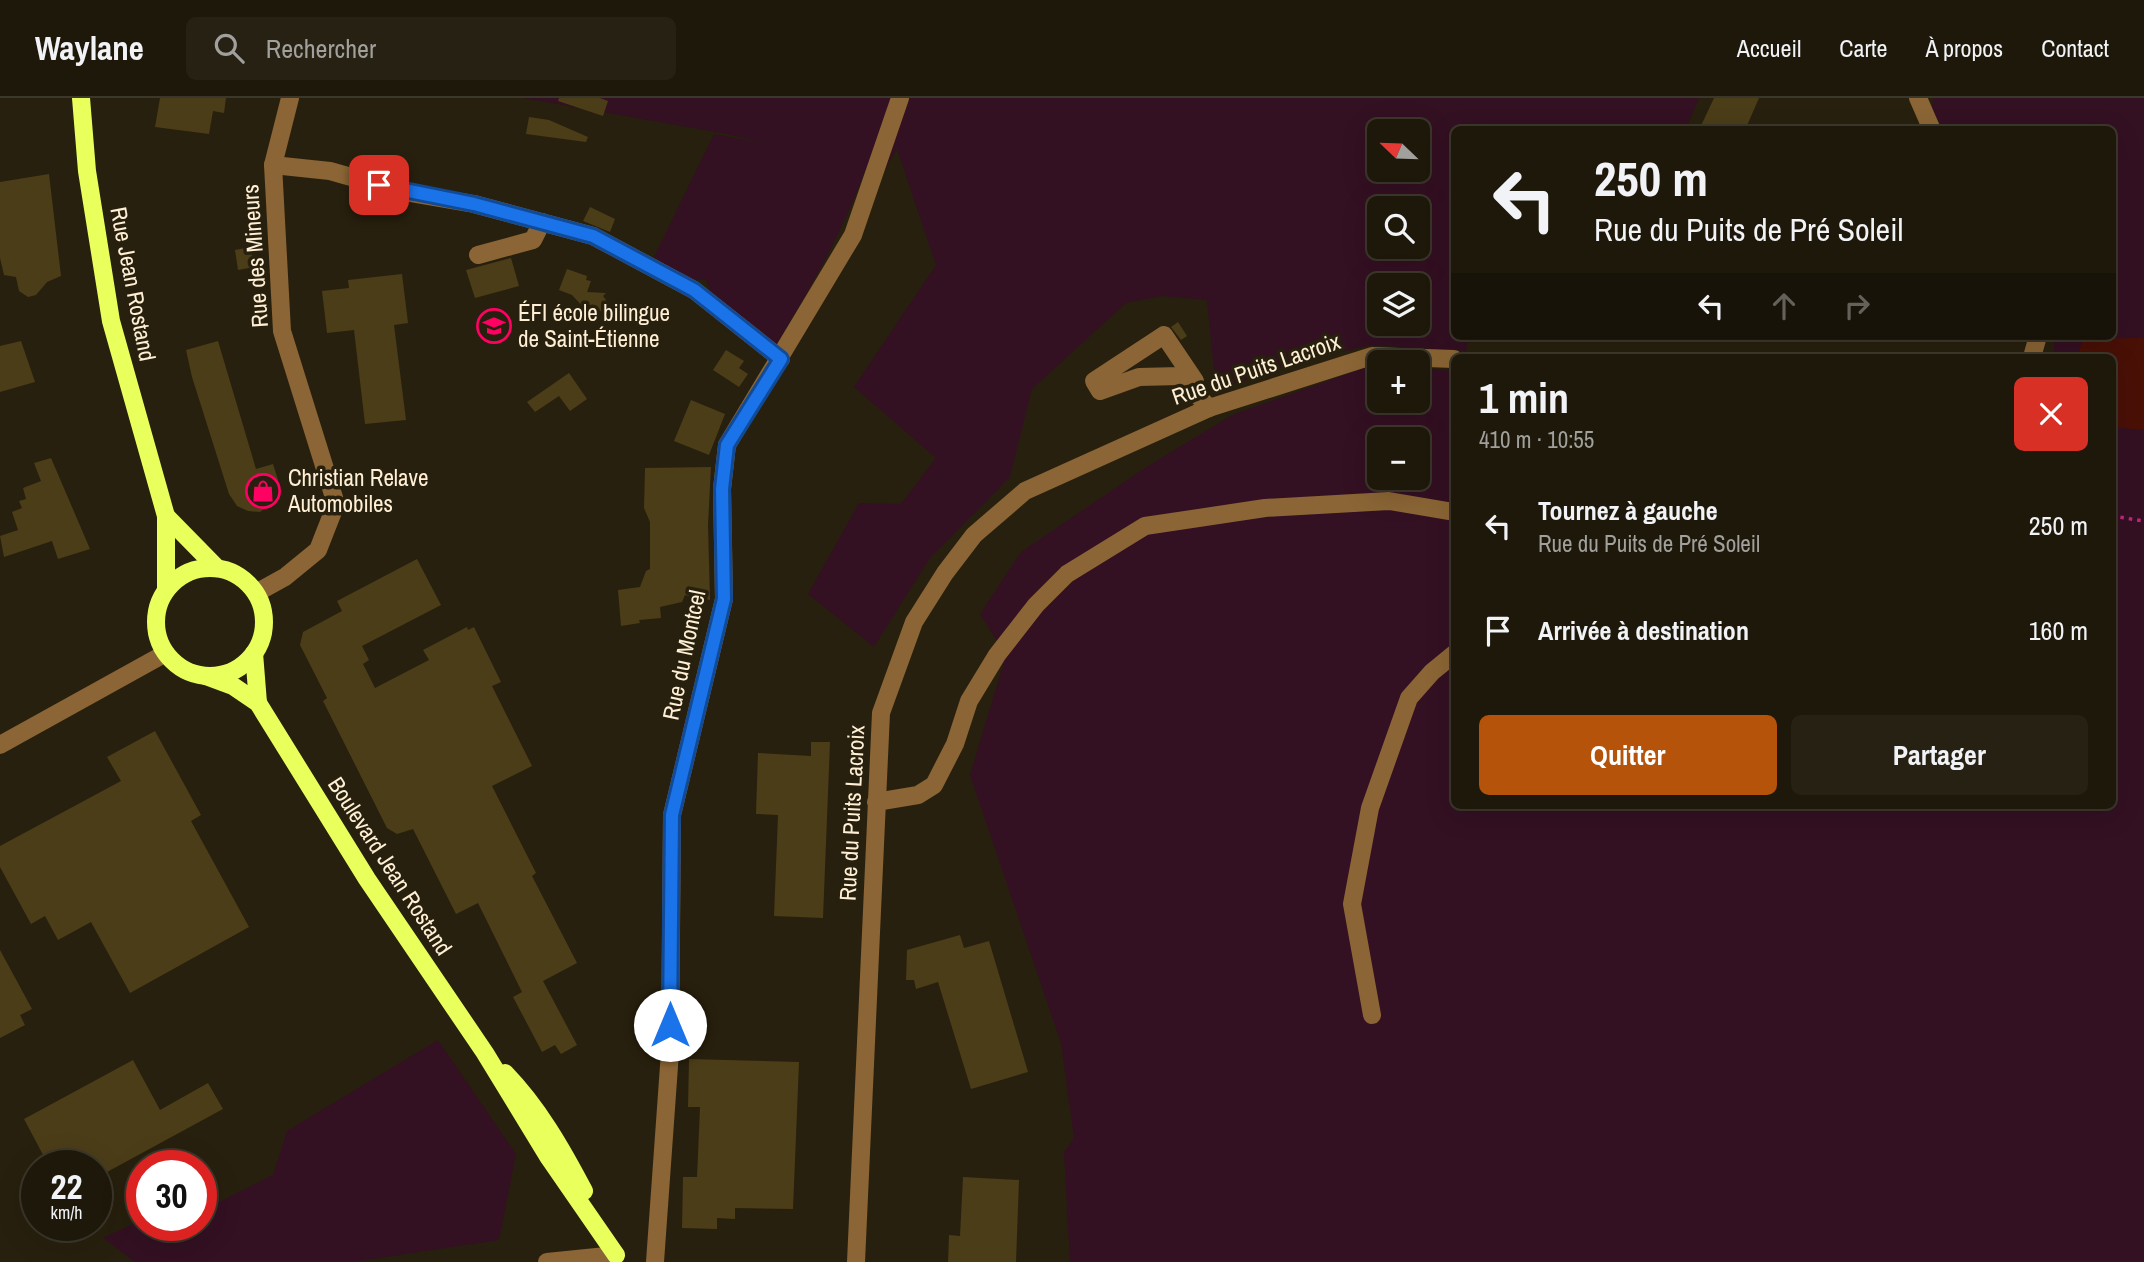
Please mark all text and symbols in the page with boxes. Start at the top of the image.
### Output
search box [186,17,676,80]
text: Waylane [35,26,144,70]
icon: search [210,29,248,67]
text: Rechercher [266,31,376,66]
text: Accueil [1737,32,1801,64]
text: Carte [1839,32,1887,64]
text: À propos [1925,32,2003,64]
text: Contact [2041,32,2109,64]
north arrow [1367,119,1430,182]
map controls [1367,119,1430,490]
text: 250 m [1594,145,1708,211]
icon: left [1479,154,1570,245]
pin [349,155,409,215]
icon: arrive [360,166,398,204]
street label: Rue des Mineurs [234,183,275,329]
button: search [1367,196,1430,259]
street label: Rue Jean Rostand [103,204,164,364]
text: Rue du Puits de Pré Soleil [1594,208,1903,251]
button: layers [1367,273,1430,336]
icon: left [1692,287,1730,325]
icon: ahead [1765,287,1803,325]
icon: right [1838,287,1876,325]
place label: ÉFI école bilingue de Saint-Étienne [518,297,670,354]
school or university icon: ÉFI école bilingue de Saint-Étienne [475,307,513,345]
street label: Rue du Puits Lacroix [1168,325,1345,412]
button: + [1367,350,1430,413]
text: 1 min [1479,370,1569,426]
button: close [2014,377,2088,451]
text: 410 m · 10:55 [1479,424,1594,455]
button: − [1367,427,1430,490]
place label: Christian Relave Automobiles [287,462,428,519]
shop icon: Christian Relave Automobiles [244,472,282,510]
text: Tournez à gauche [1538,493,1718,528]
icon: left [1479,507,1517,545]
text: 250 m [2029,508,2088,543]
text: Rue du Puits de Pré Soleil [1538,528,1760,559]
street label: Rue du Montcel [655,587,712,723]
icon: arrive [1479,612,1517,650]
text: Arrivée à destination [1538,613,1749,648]
text: 160 m [2029,613,2088,648]
button: Quitter [1479,715,1777,795]
button: Partager [1791,715,2088,795]
street label: Rue du Puits Lacroix [831,724,872,902]
street label: Boulevard Jean Rostand [321,771,460,961]
position arrow [633,988,707,1062]
speed limit sign: 30 [126,1150,217,1241]
text: 22 [51,1163,82,1210]
text: km/h [51,1200,83,1225]

